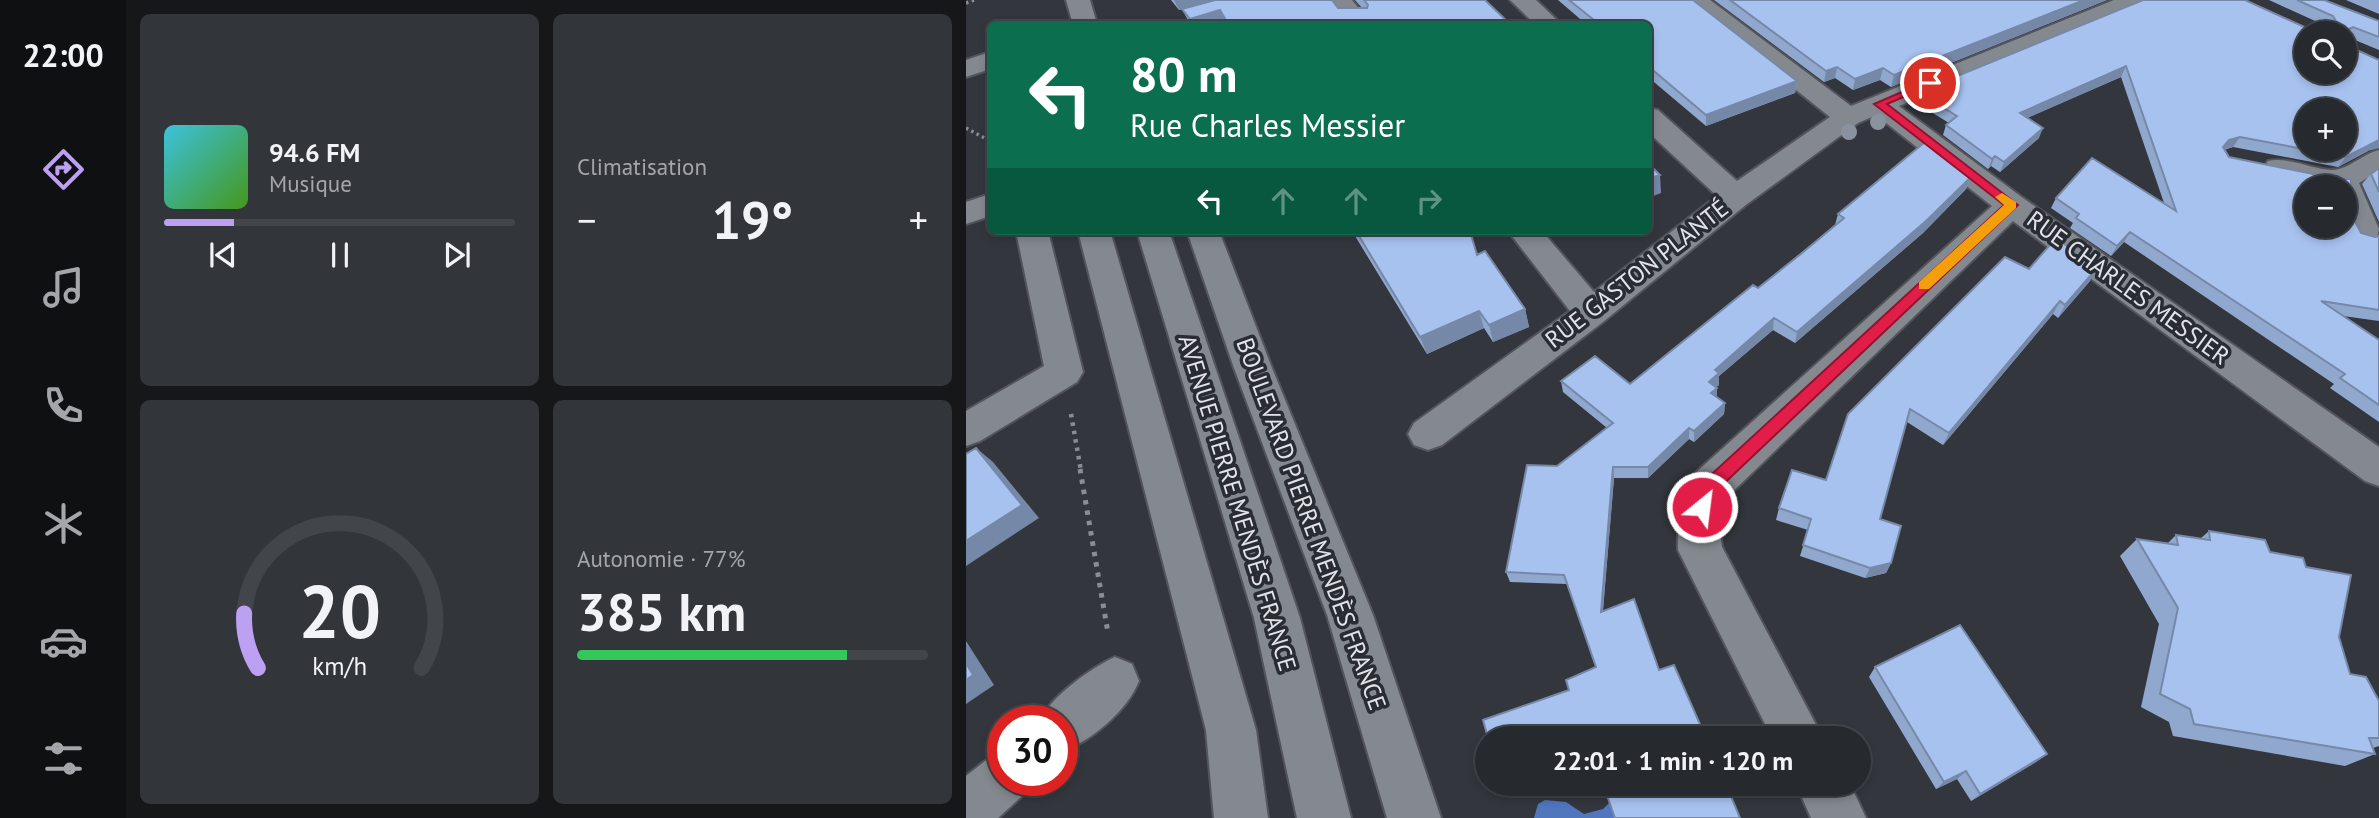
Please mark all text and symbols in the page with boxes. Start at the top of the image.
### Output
map controls [2294,21,2357,238]
button: search [2294,21,2357,84]
text: 22:00 [22,34,104,76]
text: 80 m [1130,42,1237,106]
icon: left [1015,49,1106,140]
pin [1900,53,1960,113]
icon: arrive [1911,64,1949,102]
button: + [2294,98,2357,161]
text: Rue Charles Messier [1130,104,1405,146]
text: 94.6 FM [269,136,360,169]
icon: directions [39,145,88,194]
text: Climatisation [577,152,707,181]
text: Musique [269,169,352,198]
button: − [2294,175,2357,238]
icon: left [1191,182,1229,220]
icon: ahead [1264,182,1302,220]
icon: ahead [1337,182,1375,220]
icon: right [1410,182,1448,220]
text: 19° [712,186,793,253]
street label: RUE GASTON PLANTÉ [1539,192,1735,355]
text: − [577,195,596,244]
text: + [909,195,928,244]
street label: RUE CHARLES MESSIER [2021,204,2236,372]
icon: previous [204,236,242,274]
icon: pause [321,236,359,274]
icon: next [438,236,476,274]
icon: music [39,263,88,312]
street label: AVENUE PIERRE MENDÈS FRANCE [1171,331,1303,675]
street label: BOULEVARD PIERRE MENDÈS FRANCE [1230,333,1393,714]
icon: phone [39,381,88,430]
position arrow [1665,470,1739,544]
icon: climate [39,499,88,548]
text: Autonomie · 77% [577,544,745,573]
text: 20 [298,564,381,658]
text: 385 km [577,578,746,645]
icon: car [39,617,88,666]
text: km/h [312,650,367,682]
speed limit sign: 30 [987,705,1078,796]
icon: filters [39,734,88,783]
text: 22:01 · 1 min · 120 m [1553,744,1793,777]

